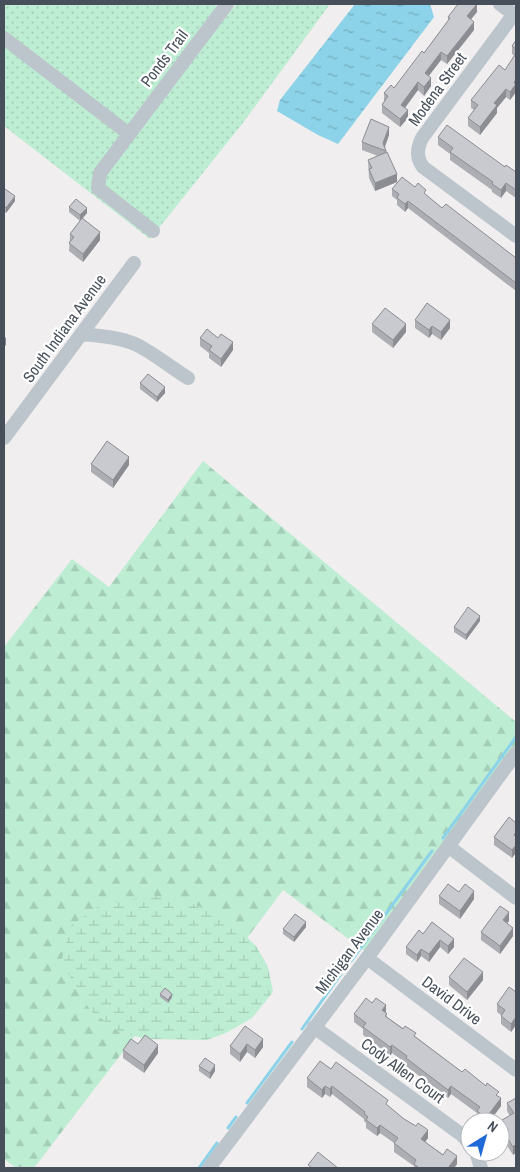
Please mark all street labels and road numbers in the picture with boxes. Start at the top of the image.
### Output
street label: Ponds Trail [135,25,193,91]
street label: Modena Street [403,47,471,130]
street label: South Indiana Avenue [17,269,111,387]
street label: Michigan Avenue [310,904,388,998]
street label: David Drive [418,970,486,1030]
street label: Cody Allen Court [357,1032,450,1108]

